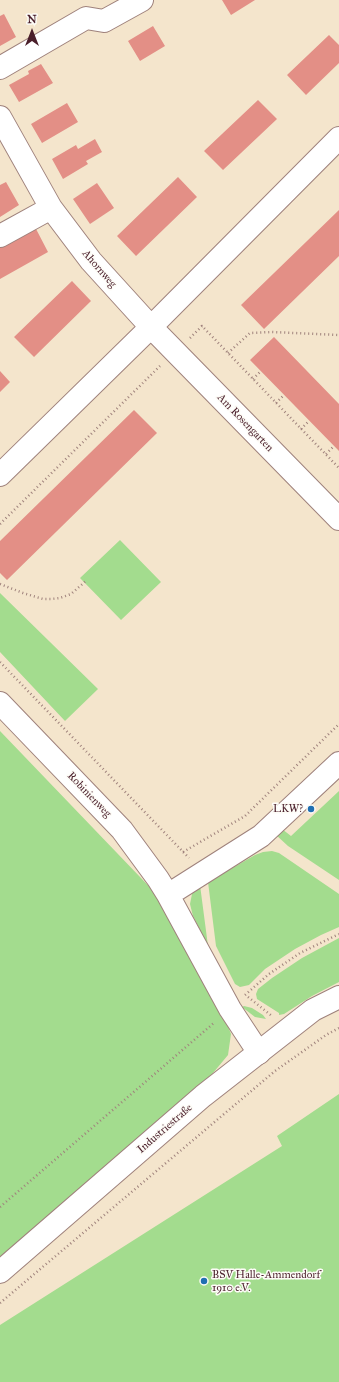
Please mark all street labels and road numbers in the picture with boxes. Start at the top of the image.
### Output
street label: Ahornweg [79,247,119,291]
street label: Am Rosengarten [214,391,276,455]
street label: Robinienweg [64,770,114,820]
street label: Industriestraße [135,1102,195,1156]

